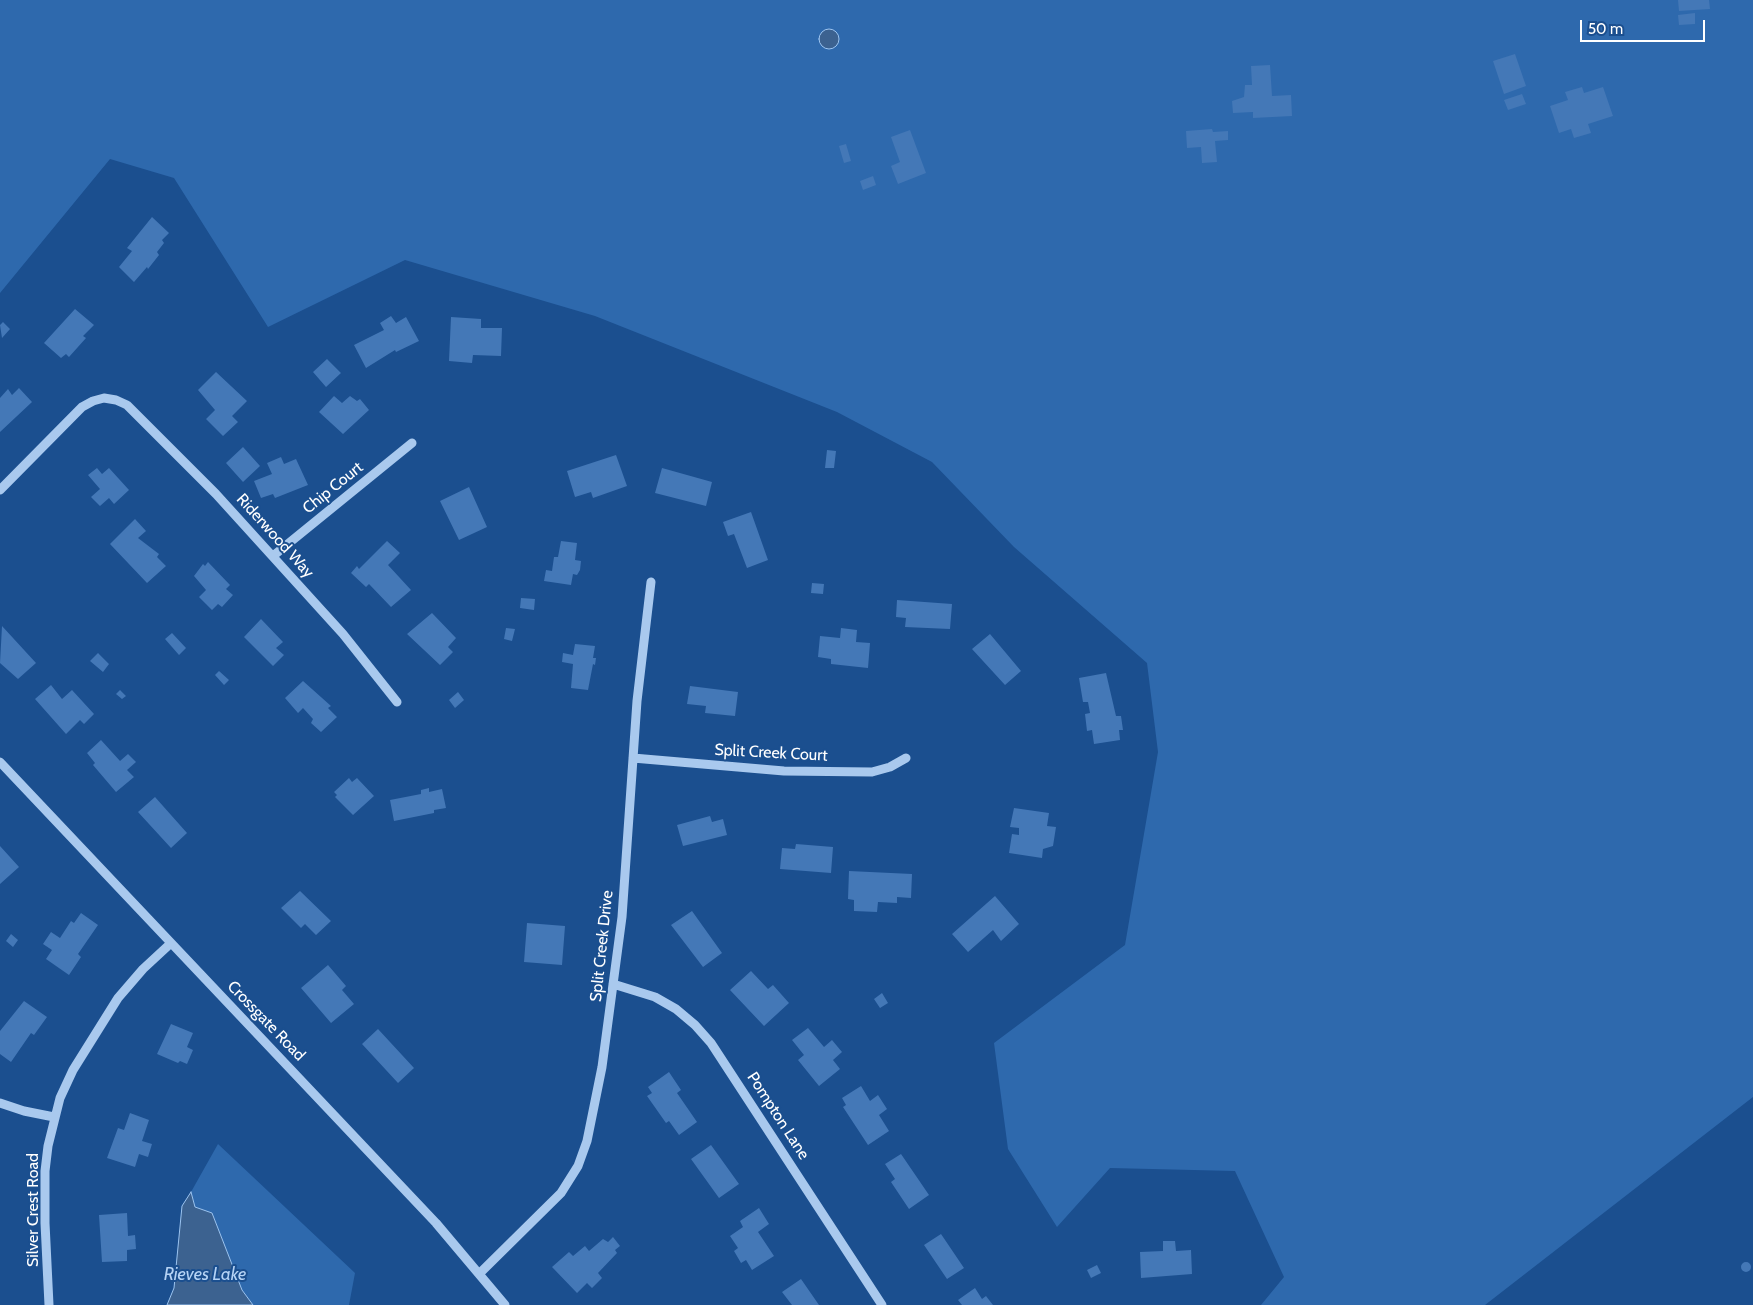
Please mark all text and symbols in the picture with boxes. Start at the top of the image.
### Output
scale bar [1583,10,1708,42]
text: 50 m [1588,20,1623,38]
street label: Chip Court [299,458,367,518]
street label: Riderwood Way [232,490,318,582]
street label: Split Creek Court [714,740,828,766]
street label: Split Creek Drive [587,889,617,1003]
street label: Crossgate Road [223,977,309,1065]
street label: Pompton Lane [743,1069,813,1163]
street label: Silver Crest Road [23,1153,43,1267]
water label: Rieves Lake [164,1264,246,1286]

